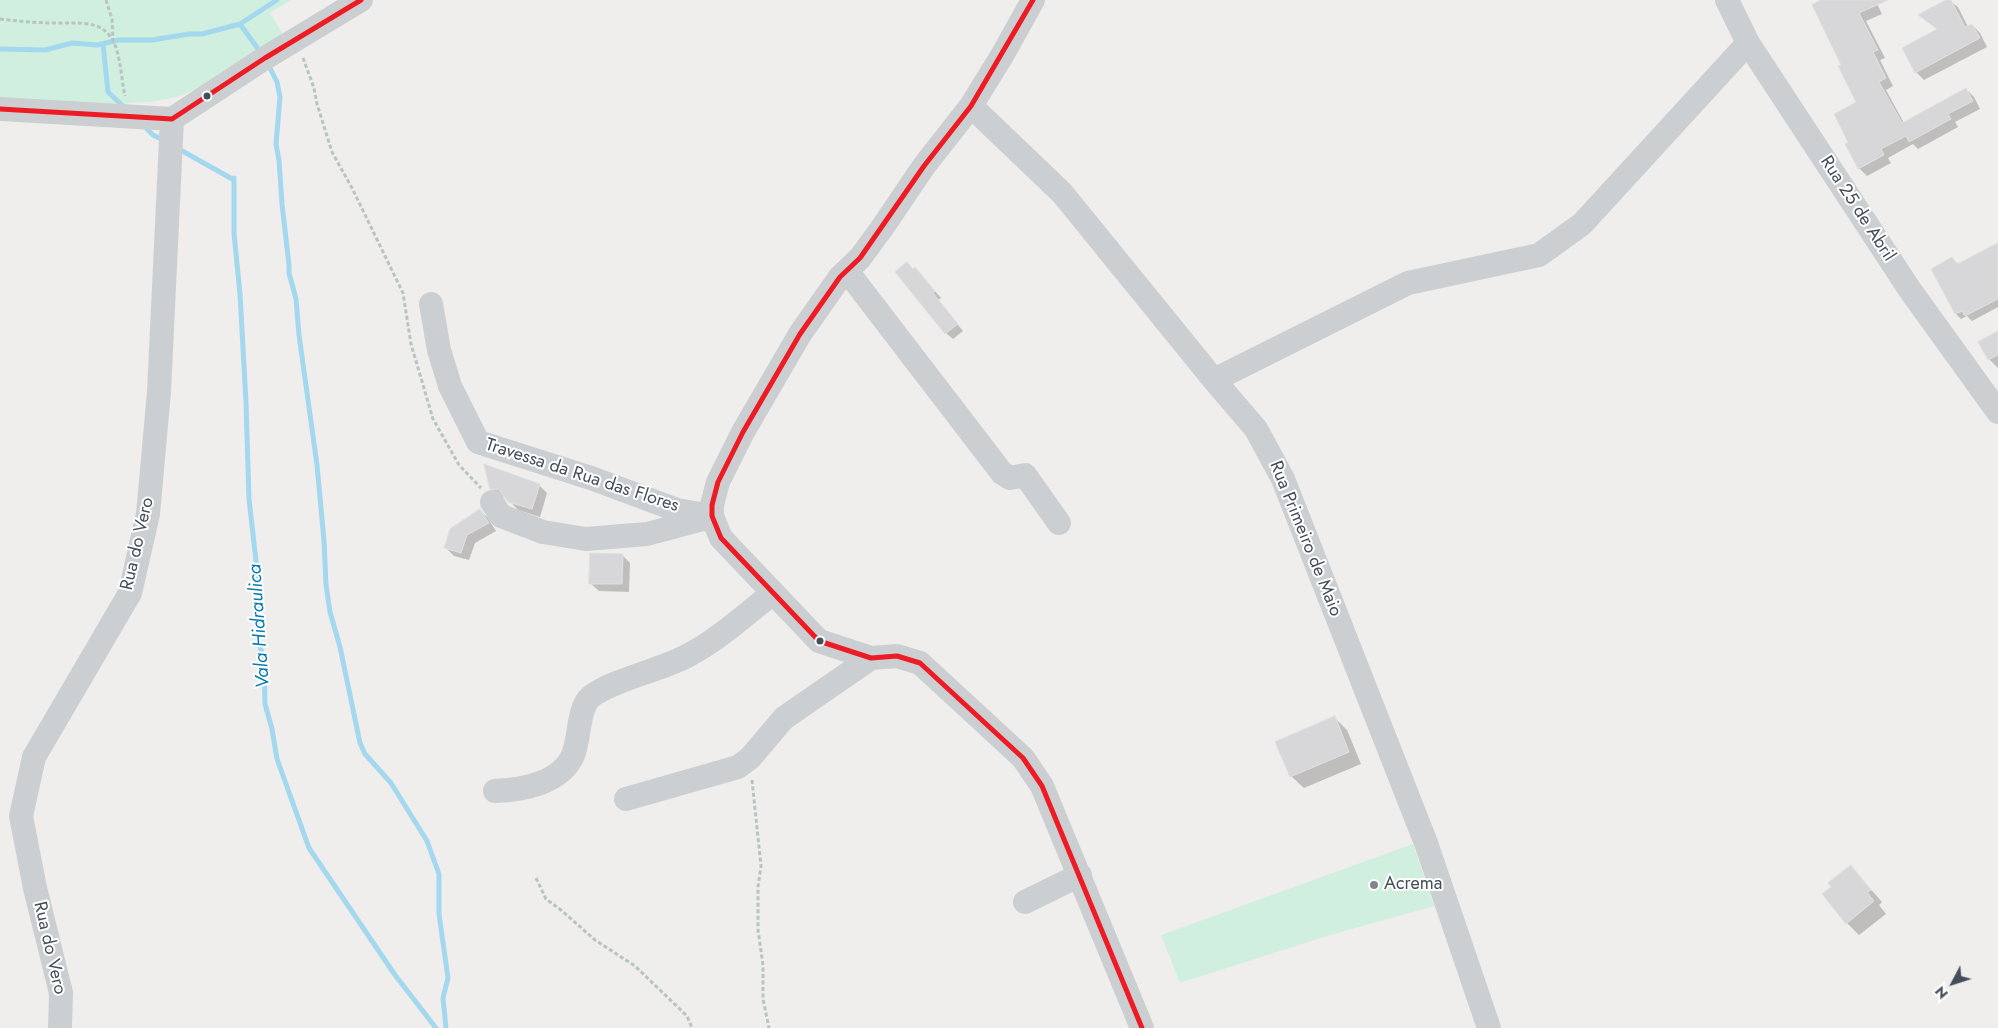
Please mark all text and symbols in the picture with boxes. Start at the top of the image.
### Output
unlabelled marker [202,91,212,101]
street label: Rua 25 de Abril [1815,152,1899,266]
street label: Travessa da Rua das Flores [483,435,681,517]
street label: Rua Primeiro de Maio [1264,458,1346,620]
street label: Rua do Vero [117,496,159,592]
water label: Vala Hidraulica [244,563,276,689]
unlabelled marker [815,636,825,646]
place label: Acrema [1384,874,1442,896]
marker: Acrema [1368,879,1380,891]
street label: Rua do Vero [28,900,70,996]
north arrow [1928,958,1978,1008]
text: N [1930,982,1953,1003]

